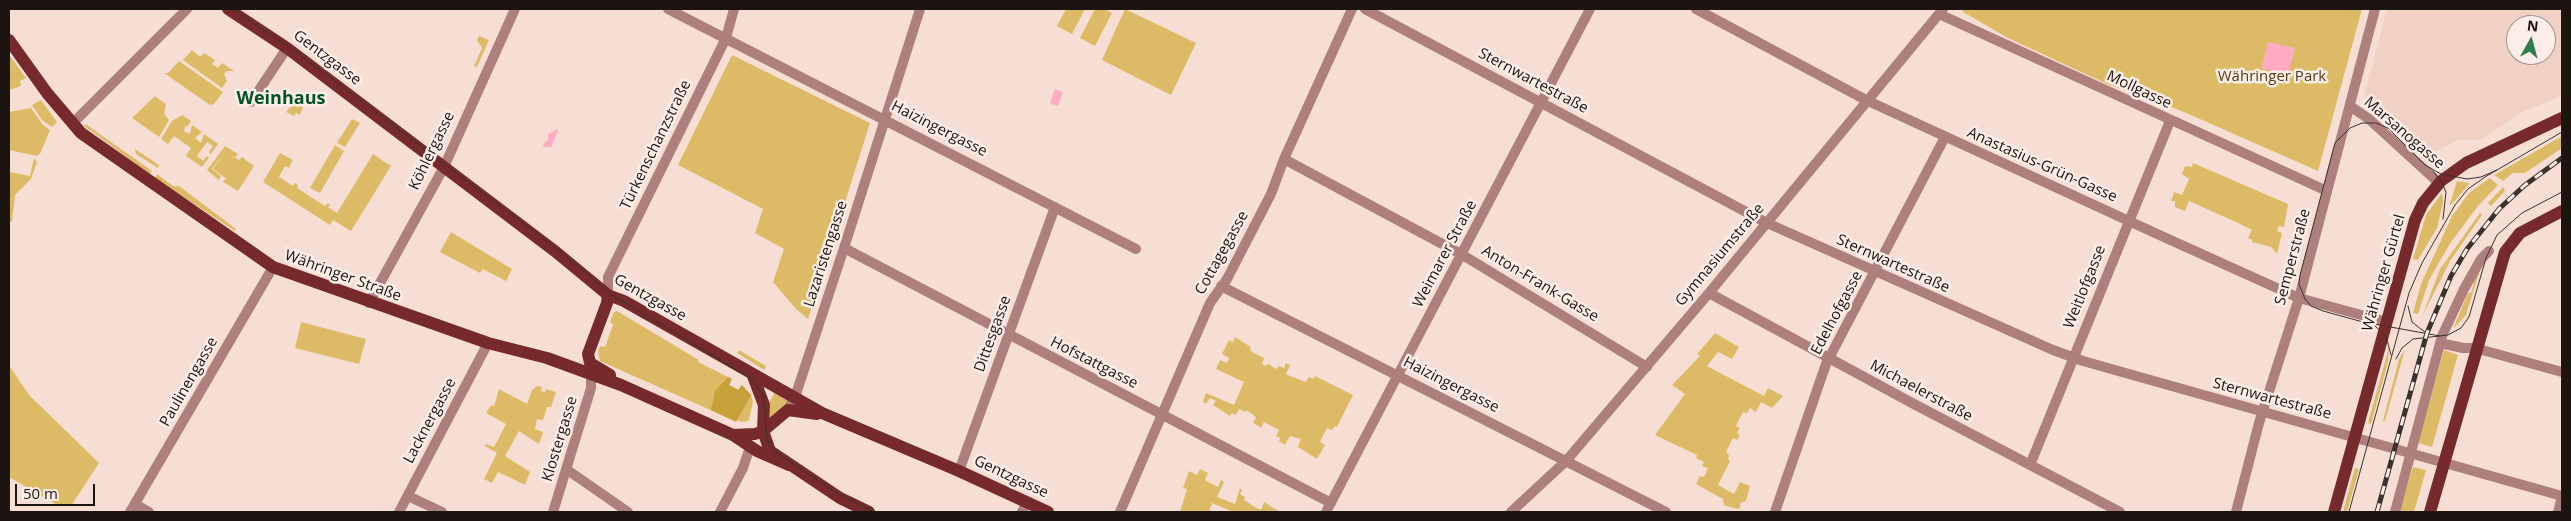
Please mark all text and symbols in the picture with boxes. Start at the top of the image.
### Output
north arrow [2506,15,2556,65]
text: N [2526,15,2540,36]
street label: Gentzgasse [290,27,364,89]
street label: Sternwartestraße [1475,44,1591,118]
street label: Mollgasse [2104,67,2174,113]
park label: Währinger Park [2218,68,2326,86]
street label: Türkenschanzstraße [617,77,695,213]
district label: Weinhaus [237,88,325,110]
street label: Marsanogasse [2360,93,2448,173]
street label: Haizingergasse [888,97,990,161]
street label: Köhlergasse [405,109,459,193]
street label: Anastasius-Grün-Gasse [1964,124,2120,206]
street label: Weimarer Straße [1409,197,1481,311]
street label: Lazaristengasse [800,199,852,309]
street label: Gymnasiumstraße [1672,200,1768,310]
street label: Semperstraße [2271,207,2315,307]
street label: Cottagegasse [1192,208,1252,298]
street label: Währinger Gürtel [2359,212,2409,334]
street label: Sternwartestraße [1834,231,1952,297]
street label: Anton-Frank-Gasse [1478,242,1602,326]
street label: Weitlofgasse [2060,243,2110,331]
street label: Währinger Straße [282,247,404,305]
street label: Edelhofgasse [1807,268,1867,358]
street label: Gentzgasse [611,271,689,325]
street label: Dittesgasse [971,293,1015,375]
street label: Hofstattgasse [1047,333,1141,393]
street label: Paulinengasse [156,334,222,430]
street label: Haizingergasse [1400,353,1502,417]
street label: Michaelerstraße [1867,356,1975,426]
street label: Lacknergasse [400,375,460,467]
street label: Sternwartestraße [2211,375,2333,423]
street label: Klostergasse [538,394,582,484]
street label: Gentzgasse [971,452,1051,502]
scale bar [18,474,98,506]
text: 50 m [23,483,58,503]

